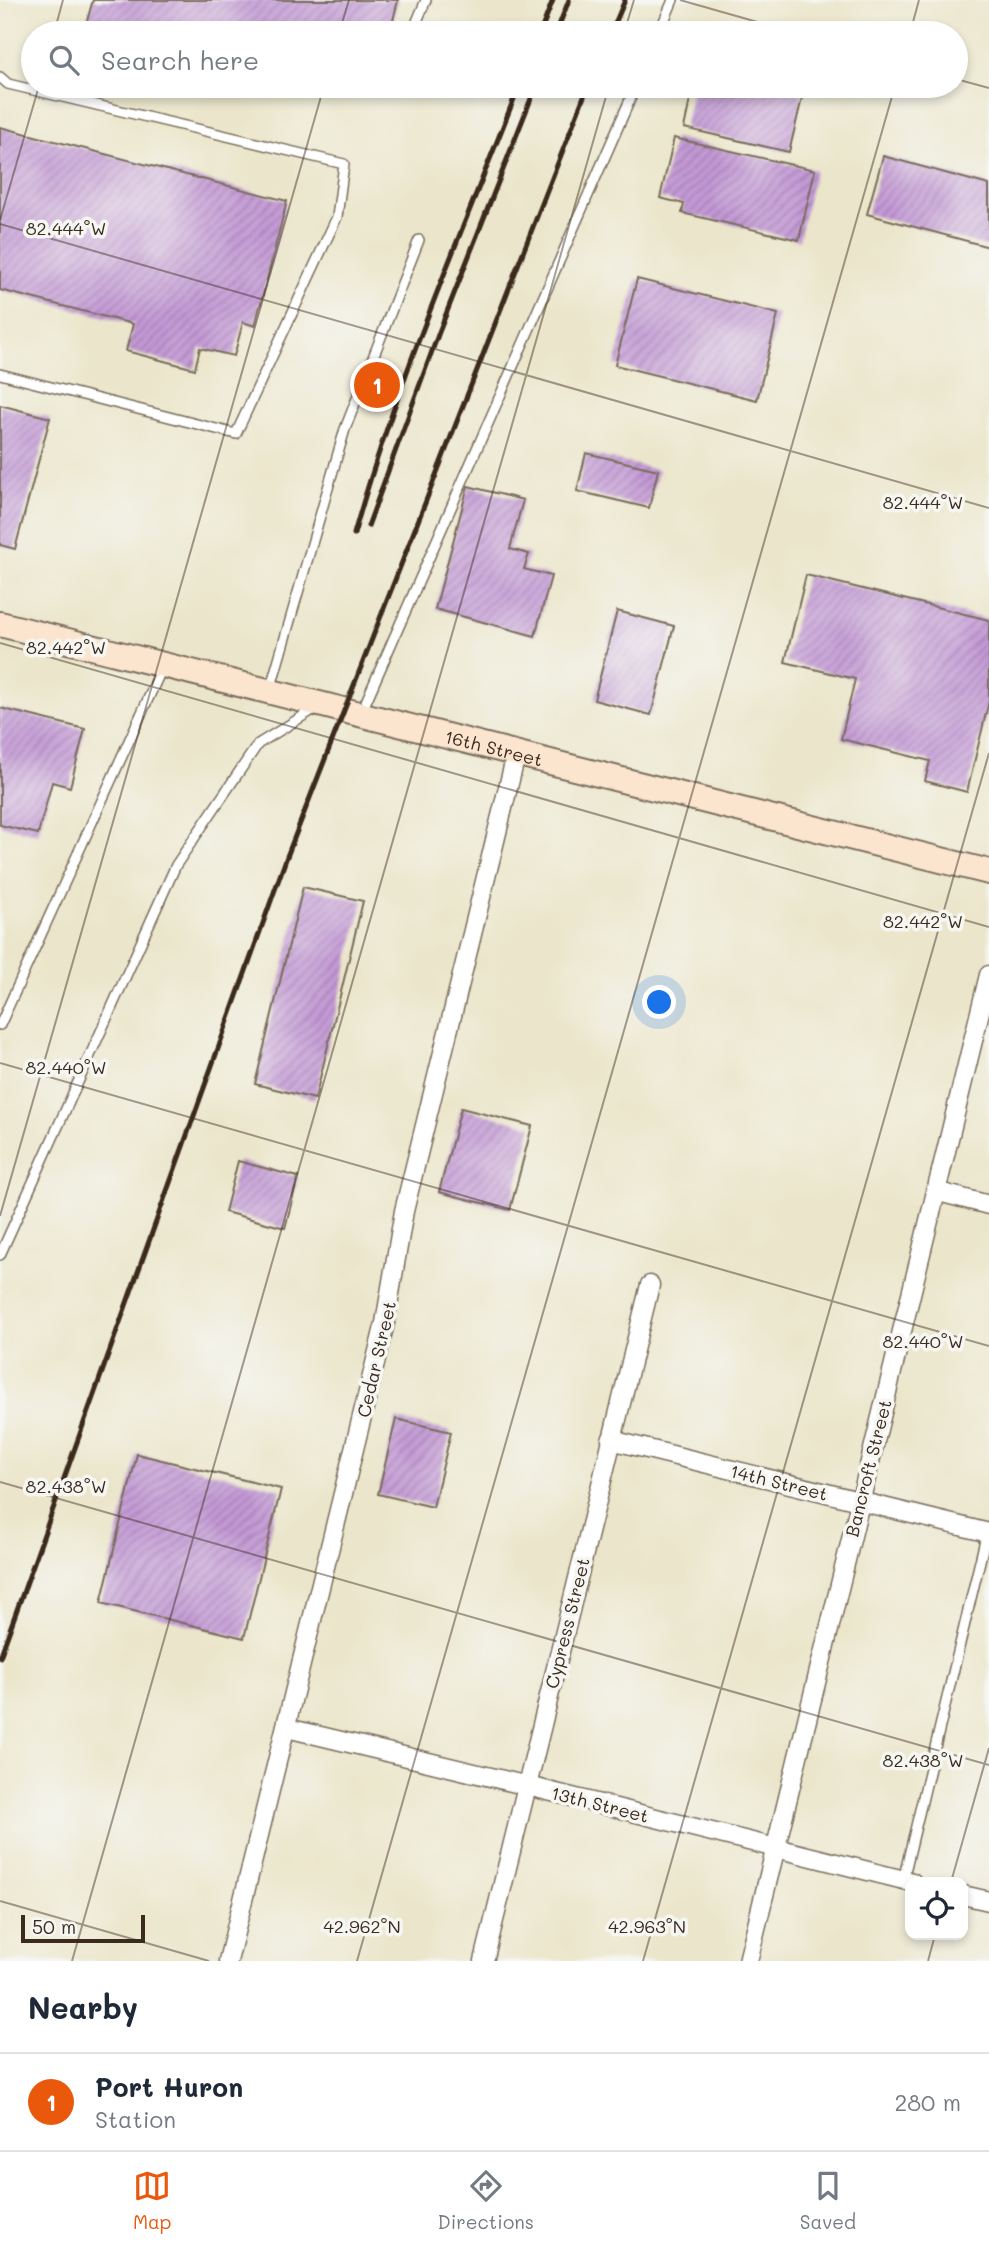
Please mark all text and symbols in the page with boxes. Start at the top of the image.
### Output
search box [21,21,968,98]
icon: search [45,41,83,79]
text: Search here [101,43,259,77]
text: 82.444°W [26,216,106,240]
pin: 1 [354,359,400,411]
text: 82.444°W [883,490,963,514]
text: 82.442°W [26,635,106,659]
street label: 16th Street [442,724,545,772]
text: 82.442°W [883,909,963,933]
your location [642,985,676,1019]
text: 82.440°W [25,1055,107,1079]
street label: Cedar Street [351,1298,401,1420]
text: 82.440°W [882,1329,964,1353]
street label: Bancroft Street [839,1397,897,1539]
street label: 14th Street [728,1458,830,1506]
text: 82.438°W [26,1474,106,1498]
street label: Cypress Street [539,1555,595,1691]
text: 82.438°W [883,1748,963,1772]
street label: 13th Street [549,1780,651,1828]
map controls [905,1877,968,1940]
button: locate [905,1877,968,1940]
scale bar [21,1912,145,1944]
text: 50 m [32,1914,76,1939]
text: 42.962°N [323,1914,401,1938]
text: 42.963°N [608,1914,686,1938]
text: Nearby [28,1987,138,2027]
text: Port Huron [95,2070,243,2104]
text: 1 [46,2087,56,2117]
text: 280 m [894,2087,961,2117]
text: Station [95,2104,176,2134]
tab: Map [133,2167,172,2234]
tab: Directions [437,2167,534,2234]
tab: Saved [800,2167,856,2234]

